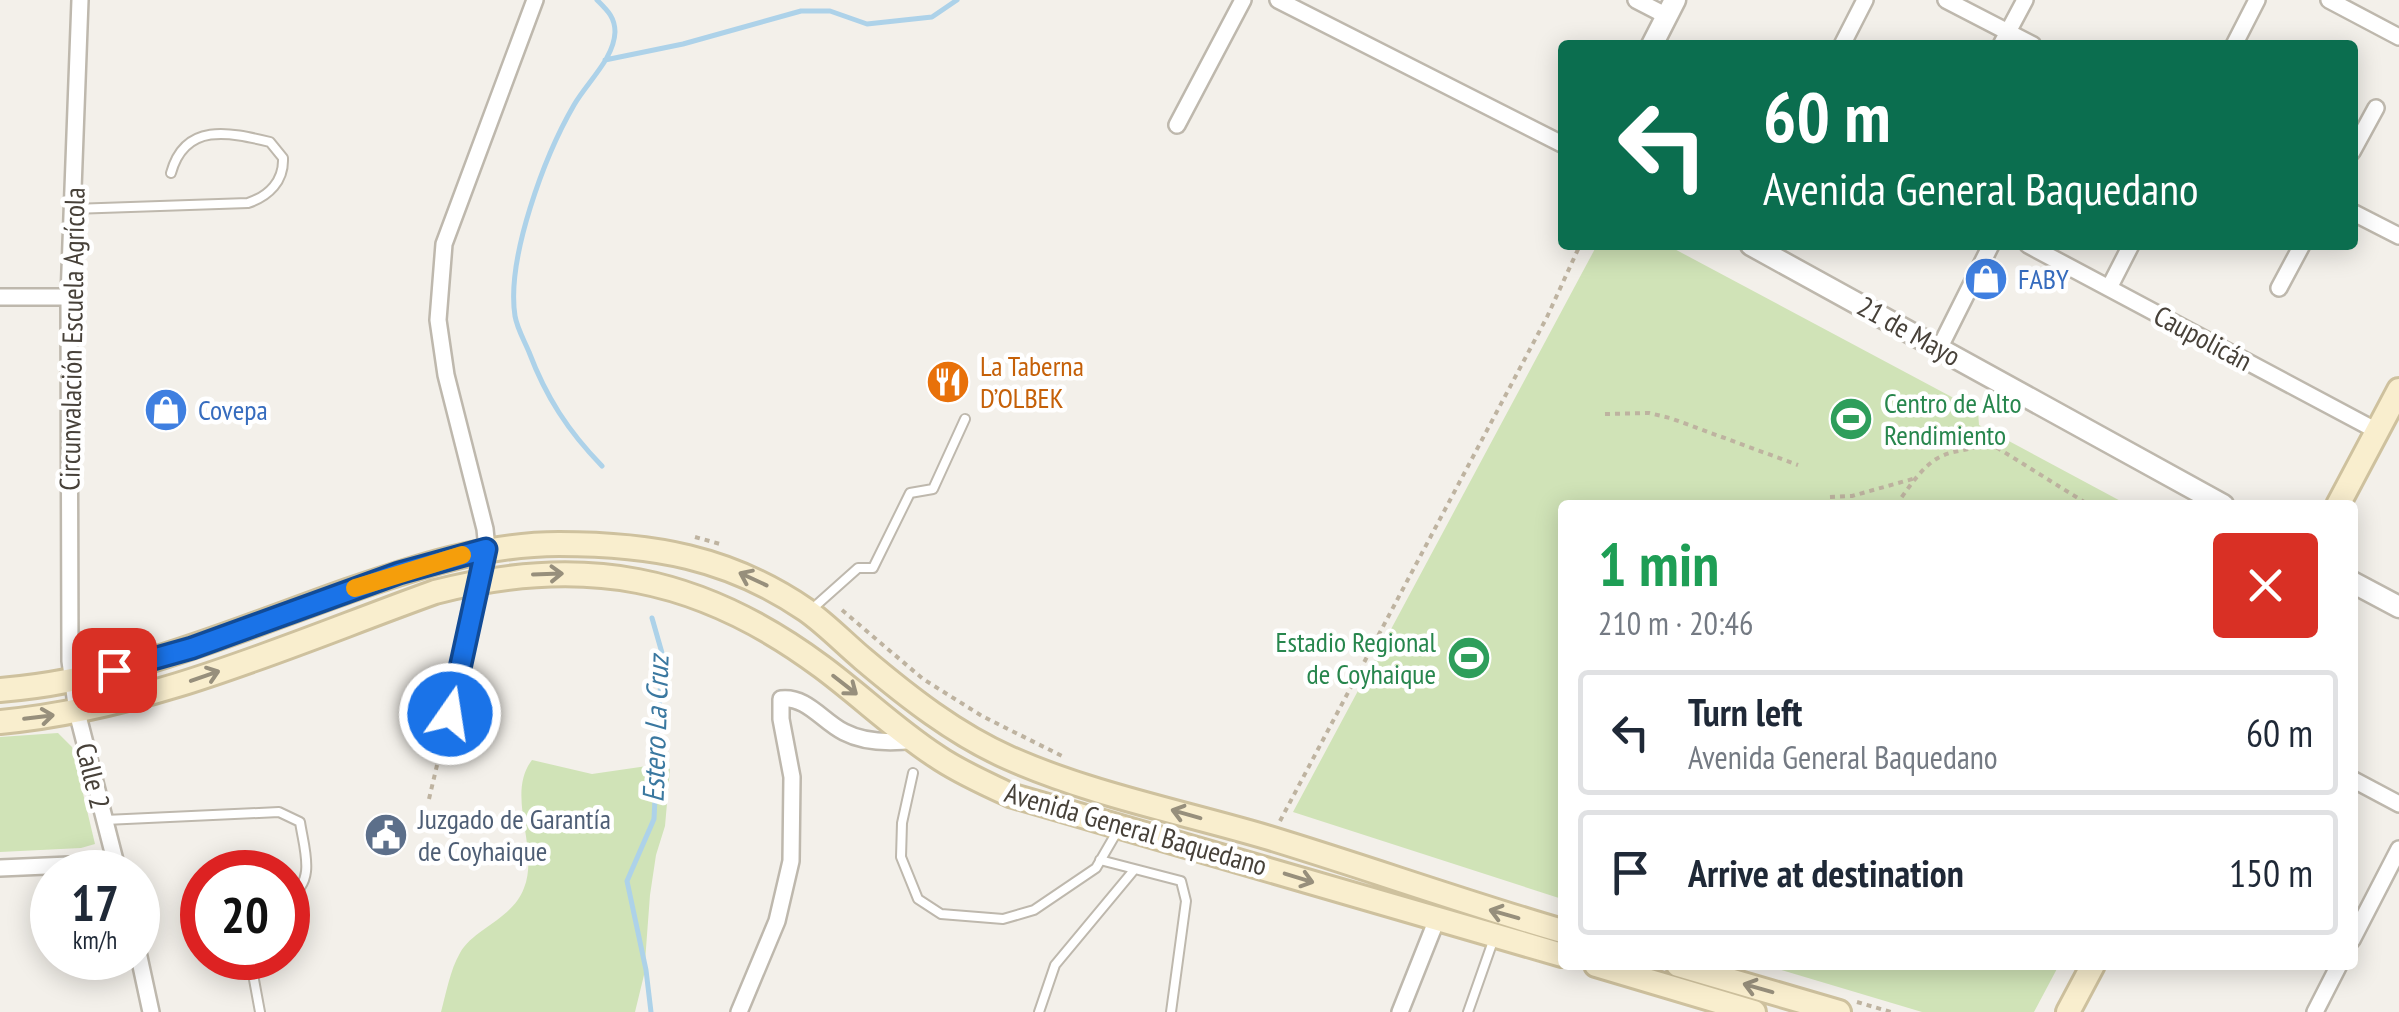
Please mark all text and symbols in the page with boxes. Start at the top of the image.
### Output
text: 60 m [1763,71,1891,161]
icon: left [1598,80,1728,210]
text: Avenida General Baquedano [1763,159,2198,217]
street label: Circunvalación Escuela Agrícola [50,187,93,491]
shop icon: FABY [1963,256,2009,302]
place label: FABY [2018,260,2069,297]
street label: 21 de Mayo [1851,287,1967,374]
street label: Caupolicán [2148,296,2259,379]
place label: La Taberna D’OLBEK [980,347,1084,416]
restaurant icon: La Taberna D’OLBEK [925,359,971,405]
place label: Centro de Alto Rendimiento [1884,384,2022,453]
shop icon: Covepa [143,387,189,433]
place label: Covepa [198,391,268,428]
sports icon: Centro de Alto Rendimiento [1828,396,1874,442]
text: 1 min [1598,525,1719,603]
button: close [2213,533,2318,638]
one-way arrow [531,564,563,583]
one-way arrow [738,568,768,587]
text: 210 m · 20:46 [1598,602,1753,644]
place label: Estadio Regional de Coyhaique [1275,623,1436,692]
pin [72,628,157,713]
sports icon: Estadio Regional de Coyhaique [1446,635,1492,681]
icon: arrive [87,643,142,698]
water label: Estero La Cruz [632,652,677,803]
position arrow [398,662,502,766]
one-way arrow [188,665,220,683]
one-way arrow [831,674,858,695]
text: Turn left [1688,687,1802,736]
icon: left [1603,705,1658,760]
one-way arrow [22,707,54,726]
text: 60 m [2246,708,2313,757]
text: Avenida General Baquedano [1688,736,1998,778]
street label: Calle 2 [67,739,120,813]
street label: Avenida General Baquedano [1001,773,1271,884]
place label: Juzgado de Garantía de Coyhaique [417,800,611,869]
one-way arrow [1171,804,1202,822]
public building icon: Juzgado de Garantía de Coyhaique [363,812,409,858]
icon: arrive [1603,845,1658,900]
text: Arrive at destination [1688,848,1964,897]
text: 150 m [2229,848,2313,897]
speed limit sign: 20 [180,850,310,980]
text: 17 [71,870,119,935]
one-way arrow [1283,870,1314,888]
one-way arrow [1489,904,1520,922]
text: km/h [73,924,117,956]
one-way arrow [1743,978,1775,997]

